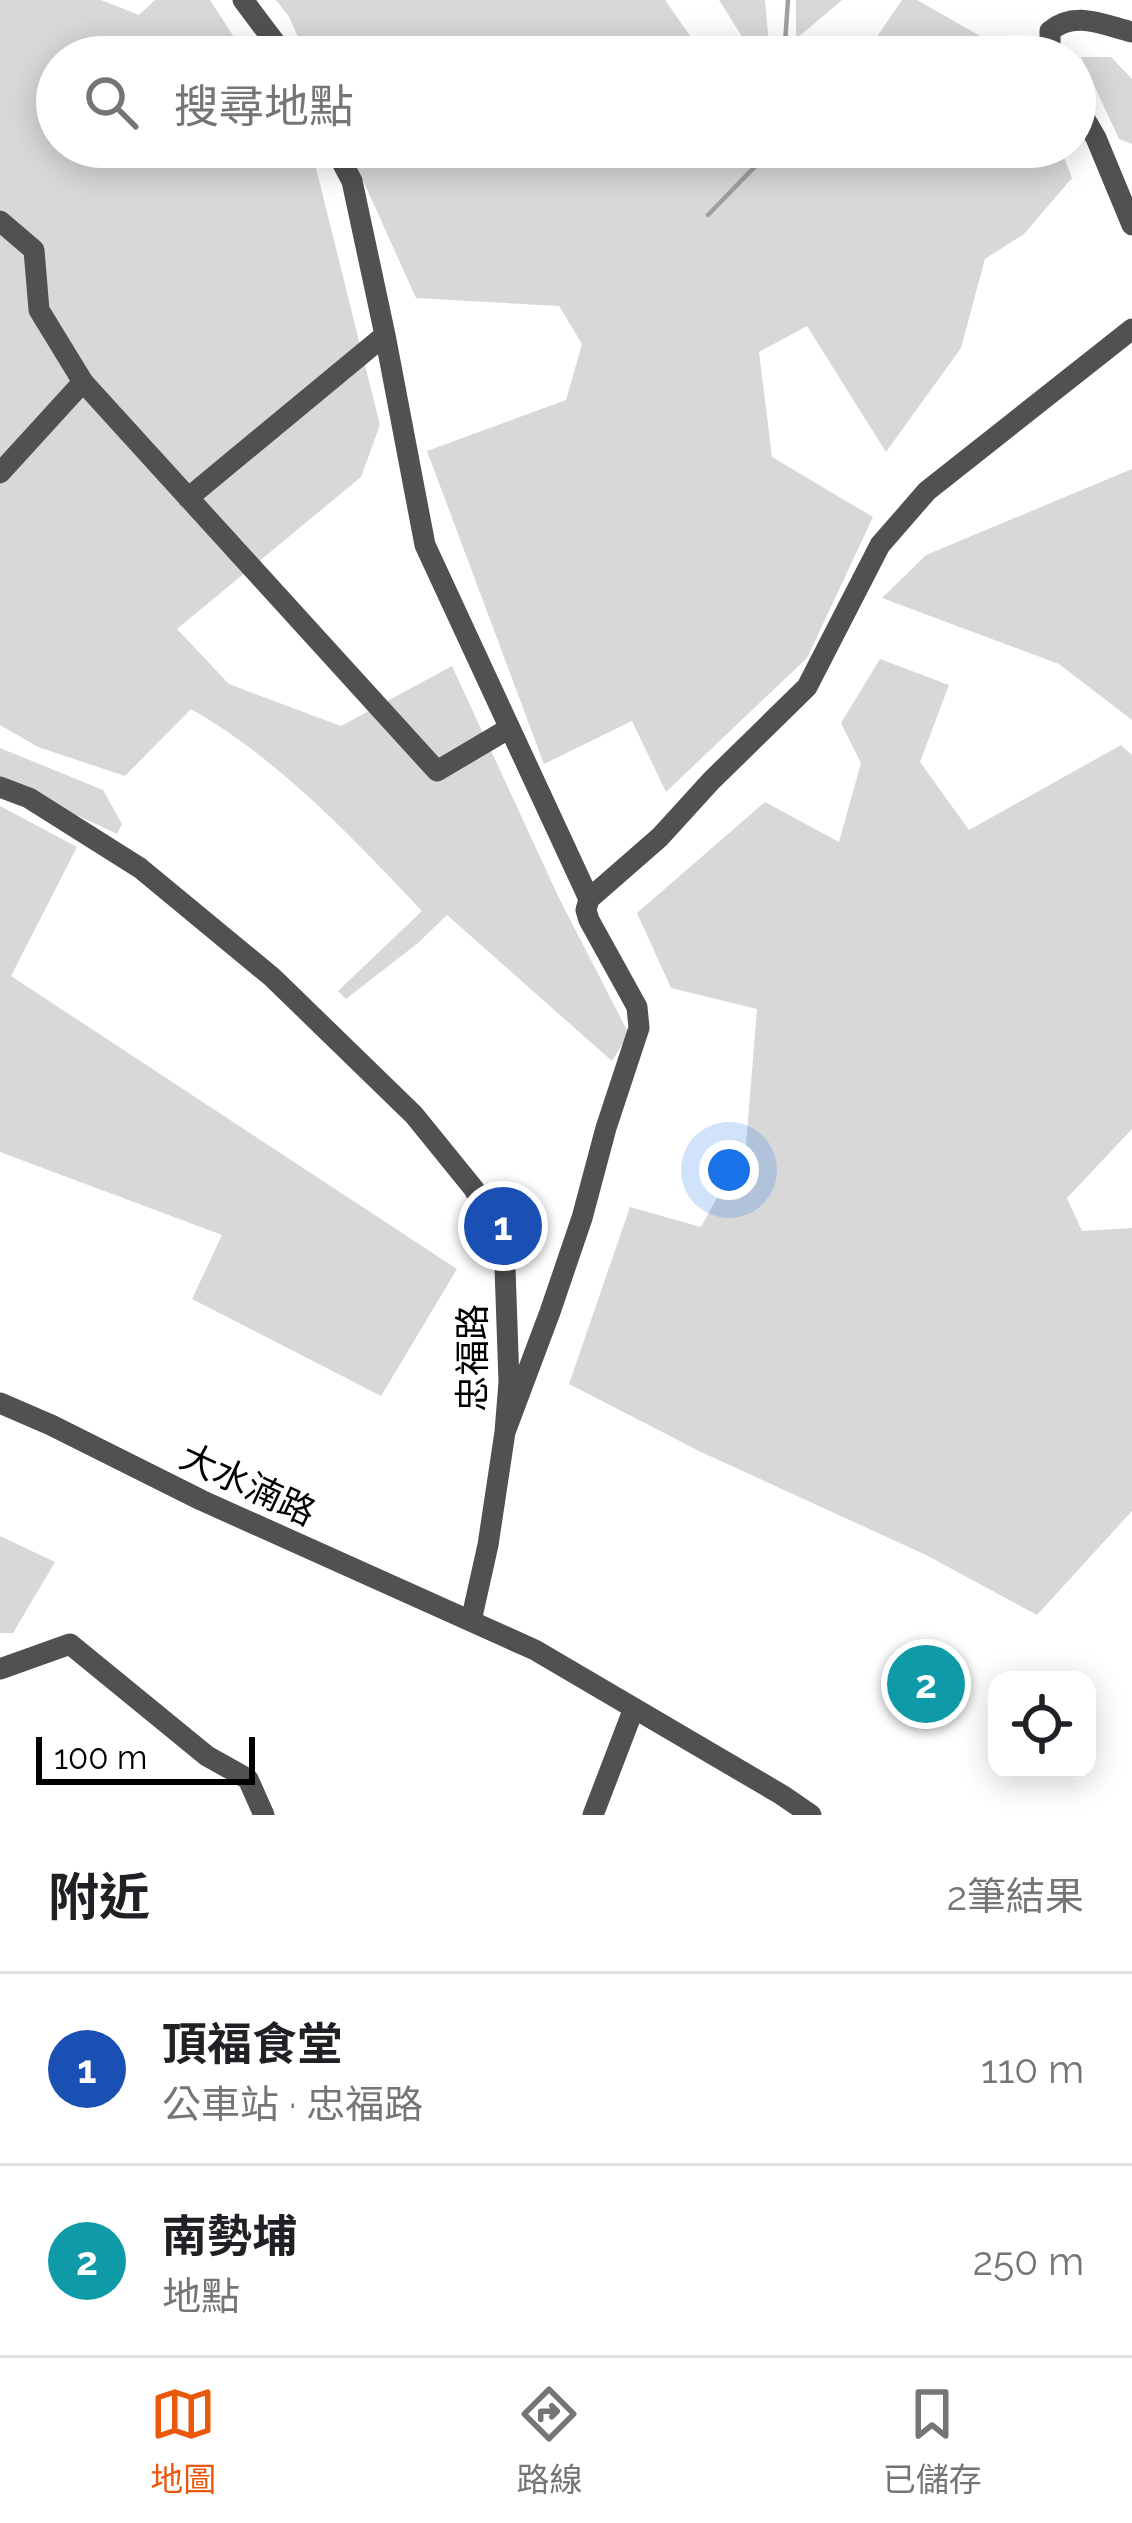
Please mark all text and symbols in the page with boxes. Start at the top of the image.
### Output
search box [36,36,1096,168]
icon: search [78,69,144,135]
text: 搜尋地點 [174,80,354,133]
your location [699,1140,759,1200]
pin: 1 [464,1181,542,1271]
street label: 忠福路 [451,1304,493,1412]
street label: 大水湳路 [174,1435,322,1533]
pin: 2 [887,1639,965,1729]
map controls [988,1671,1096,1779]
button: locate [988,1671,1096,1779]
scale bar [36,1731,255,1784]
text: 100 m [54,1738,147,1777]
text: 附近 [48,1867,150,1927]
text: 2筆結果 [947,1873,1084,1919]
text: 頂福食堂 [162,2018,342,2071]
text: 1 [77,2046,97,2092]
text: 110 m [981,2046,1084,2092]
text: 公車站 · 忠福路 [162,2081,423,2127]
text: 南勢埔 [162,2210,297,2263]
text: 2 [76,2238,98,2284]
text: 250 m [973,2238,1084,2284]
text: 地點 [162,2273,240,2319]
tab: 地圖 [150,2381,216,2501]
tab: 路線 [516,2381,582,2501]
tab: 已儲存 [883,2381,982,2501]

